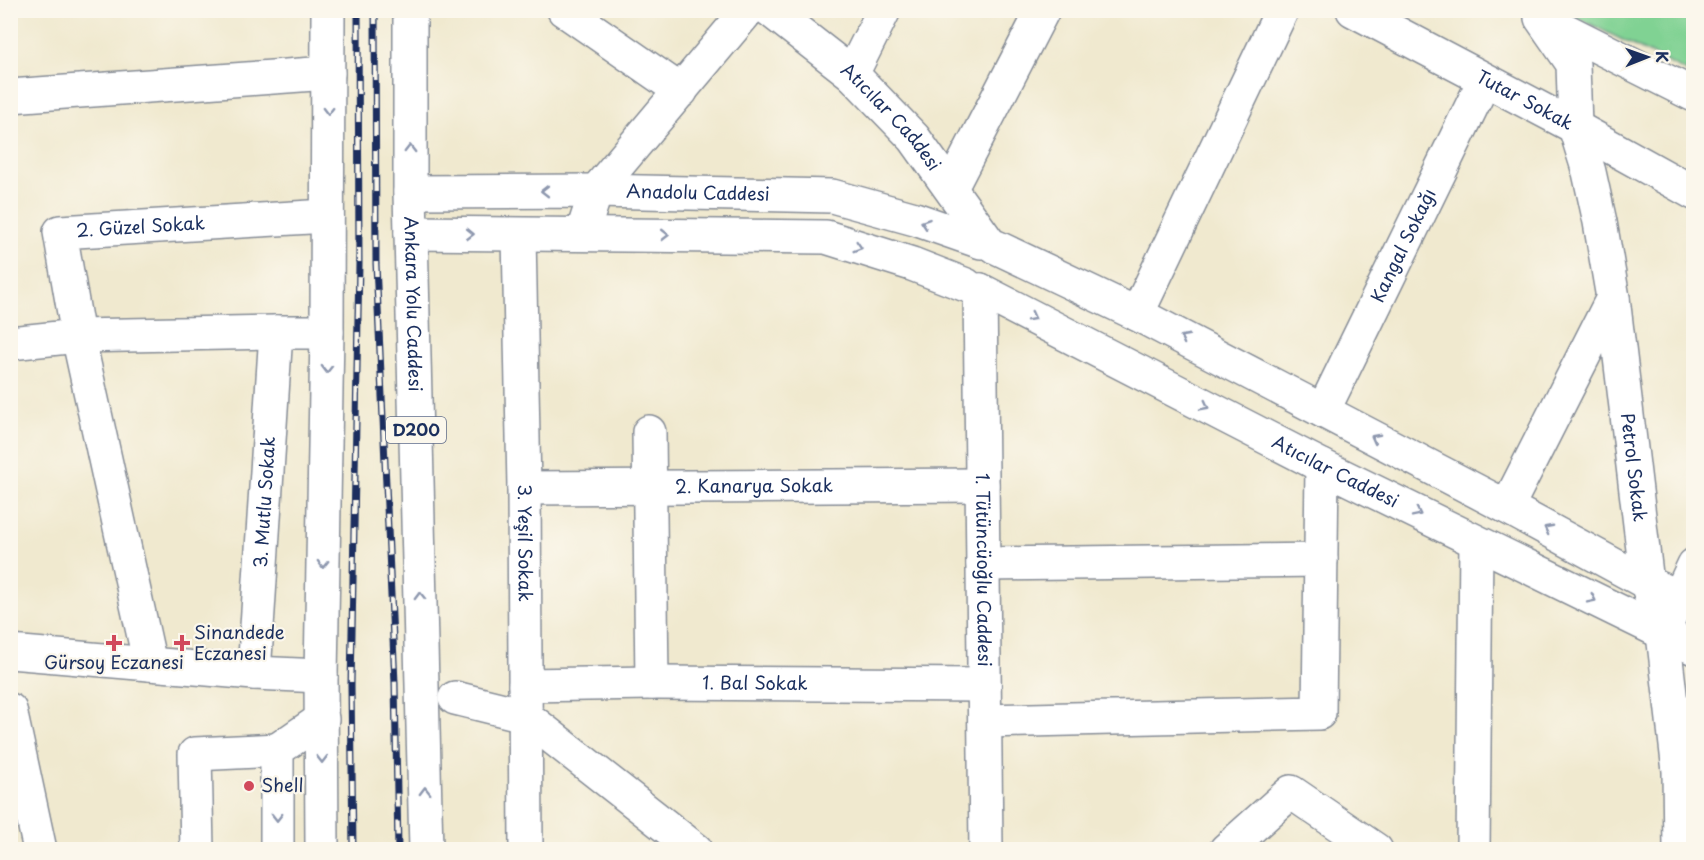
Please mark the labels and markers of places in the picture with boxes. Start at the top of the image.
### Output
place label: Sinandede Eczanesi [194,618,285,666]
marker: Gürsoy Eczanesi [107,636,121,650]
marker: Sinandede Eczanesi [175,636,189,650]
place label: Gürsoy Eczanesi [44,648,184,675]
place label: Shell [261,771,303,798]
marker: Shell [242,779,256,793]

